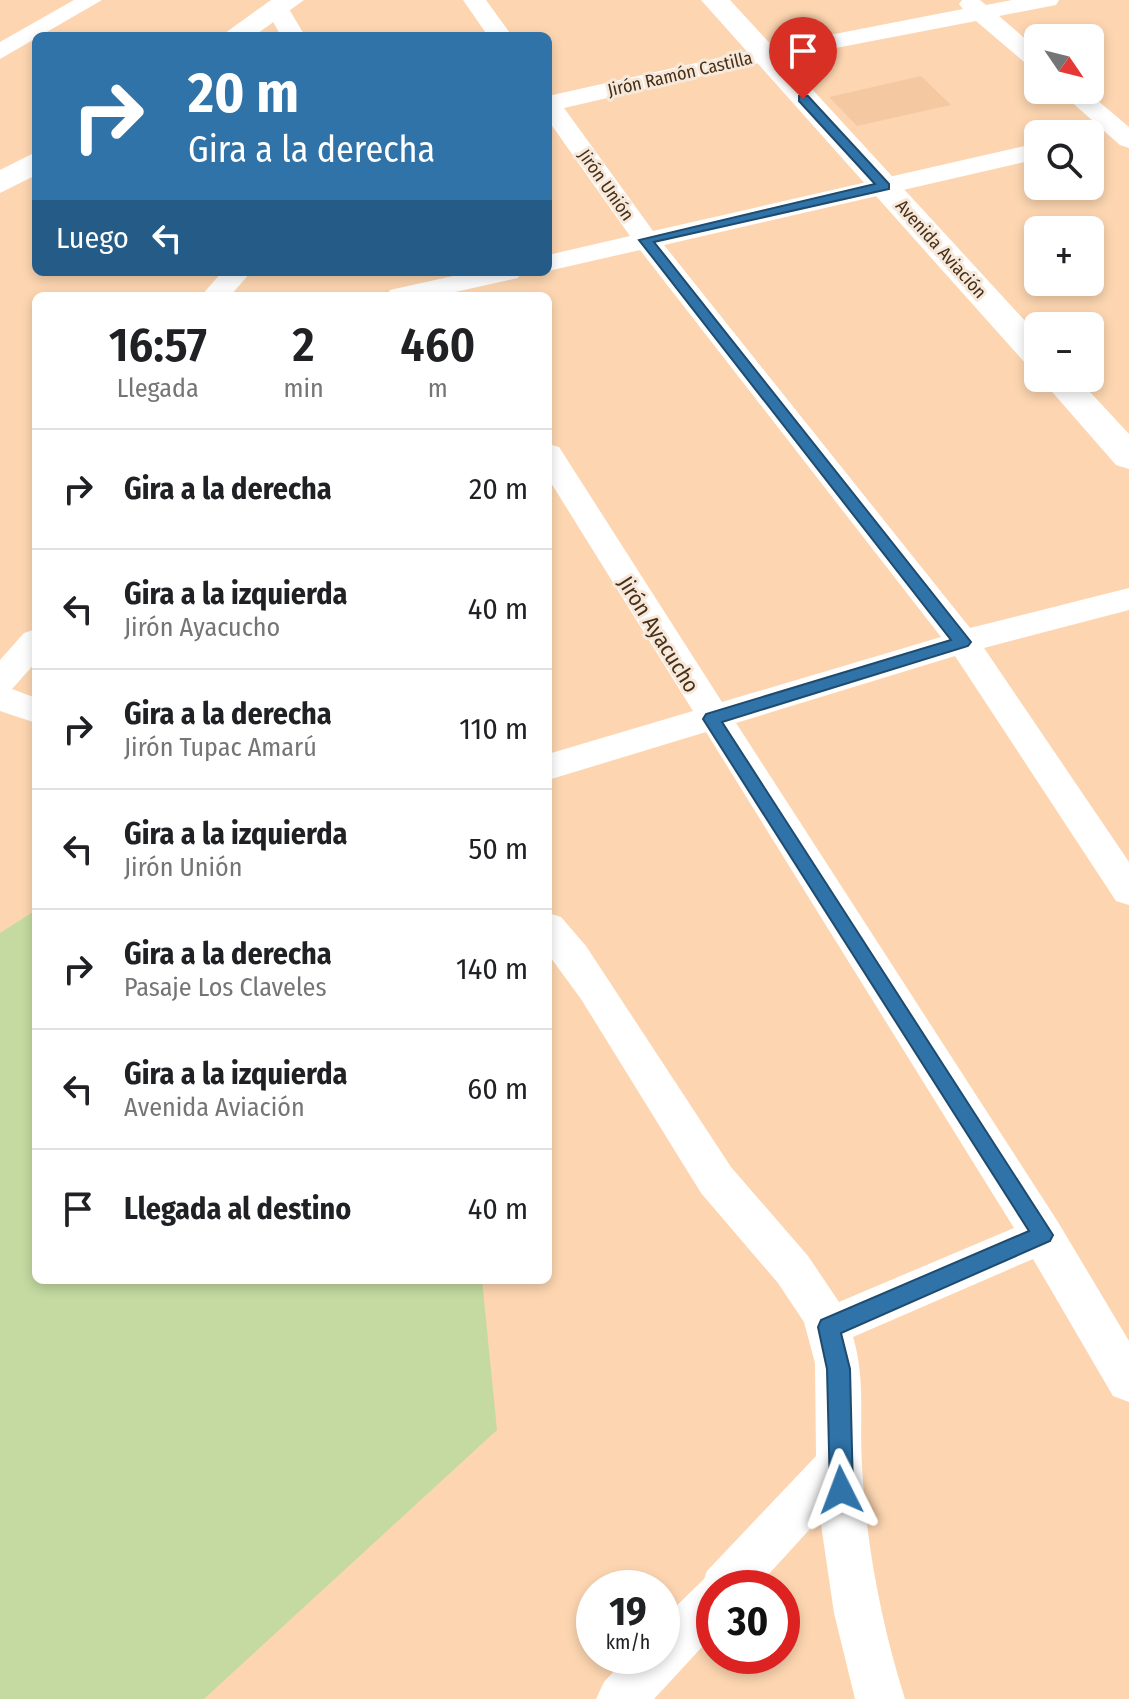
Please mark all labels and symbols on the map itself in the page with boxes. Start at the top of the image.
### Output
pin [769,17,837,99]
north arrow [1024,24,1104,104]
street label: Jirón Ramón Castilla [605,47,755,101]
street label: Jirón Unión [573,145,639,225]
street label: Avenida Aviación [891,195,991,303]
street label: Jirón Ayacucho [612,571,705,697]
position arrow [799,1448,883,1532]
speed limit sign: 30 [696,1570,800,1674]

